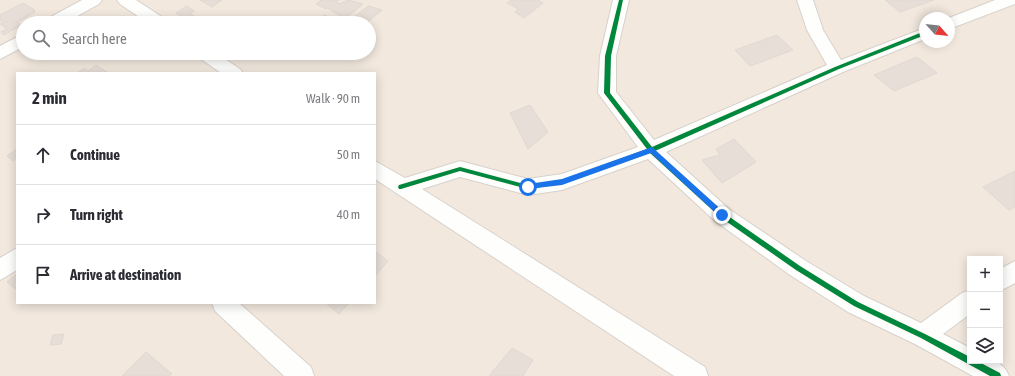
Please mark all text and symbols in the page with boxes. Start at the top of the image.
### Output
north arrow [919,12,955,48]
search box [16,16,376,60]
icon: search [30,27,52,49]
text: Search here [62,30,127,47]
text: 2 min [32,88,67,108]
text: Walk · 90 m [306,91,360,106]
icon: ahead [32,144,54,166]
text: Continue [70,146,120,163]
text: 50 m [337,147,360,162]
route start [519,178,537,196]
icon: right [32,204,54,226]
text: Turn right [70,206,123,223]
route end [713,206,731,224]
text: 40 m [337,207,360,222]
map controls [967,256,1003,364]
button: + [967,256,1003,292]
icon: arrive [32,264,54,286]
text: Arrive at destination [70,266,181,283]
button: − [967,292,1003,328]
button: layers [967,328,1003,364]

